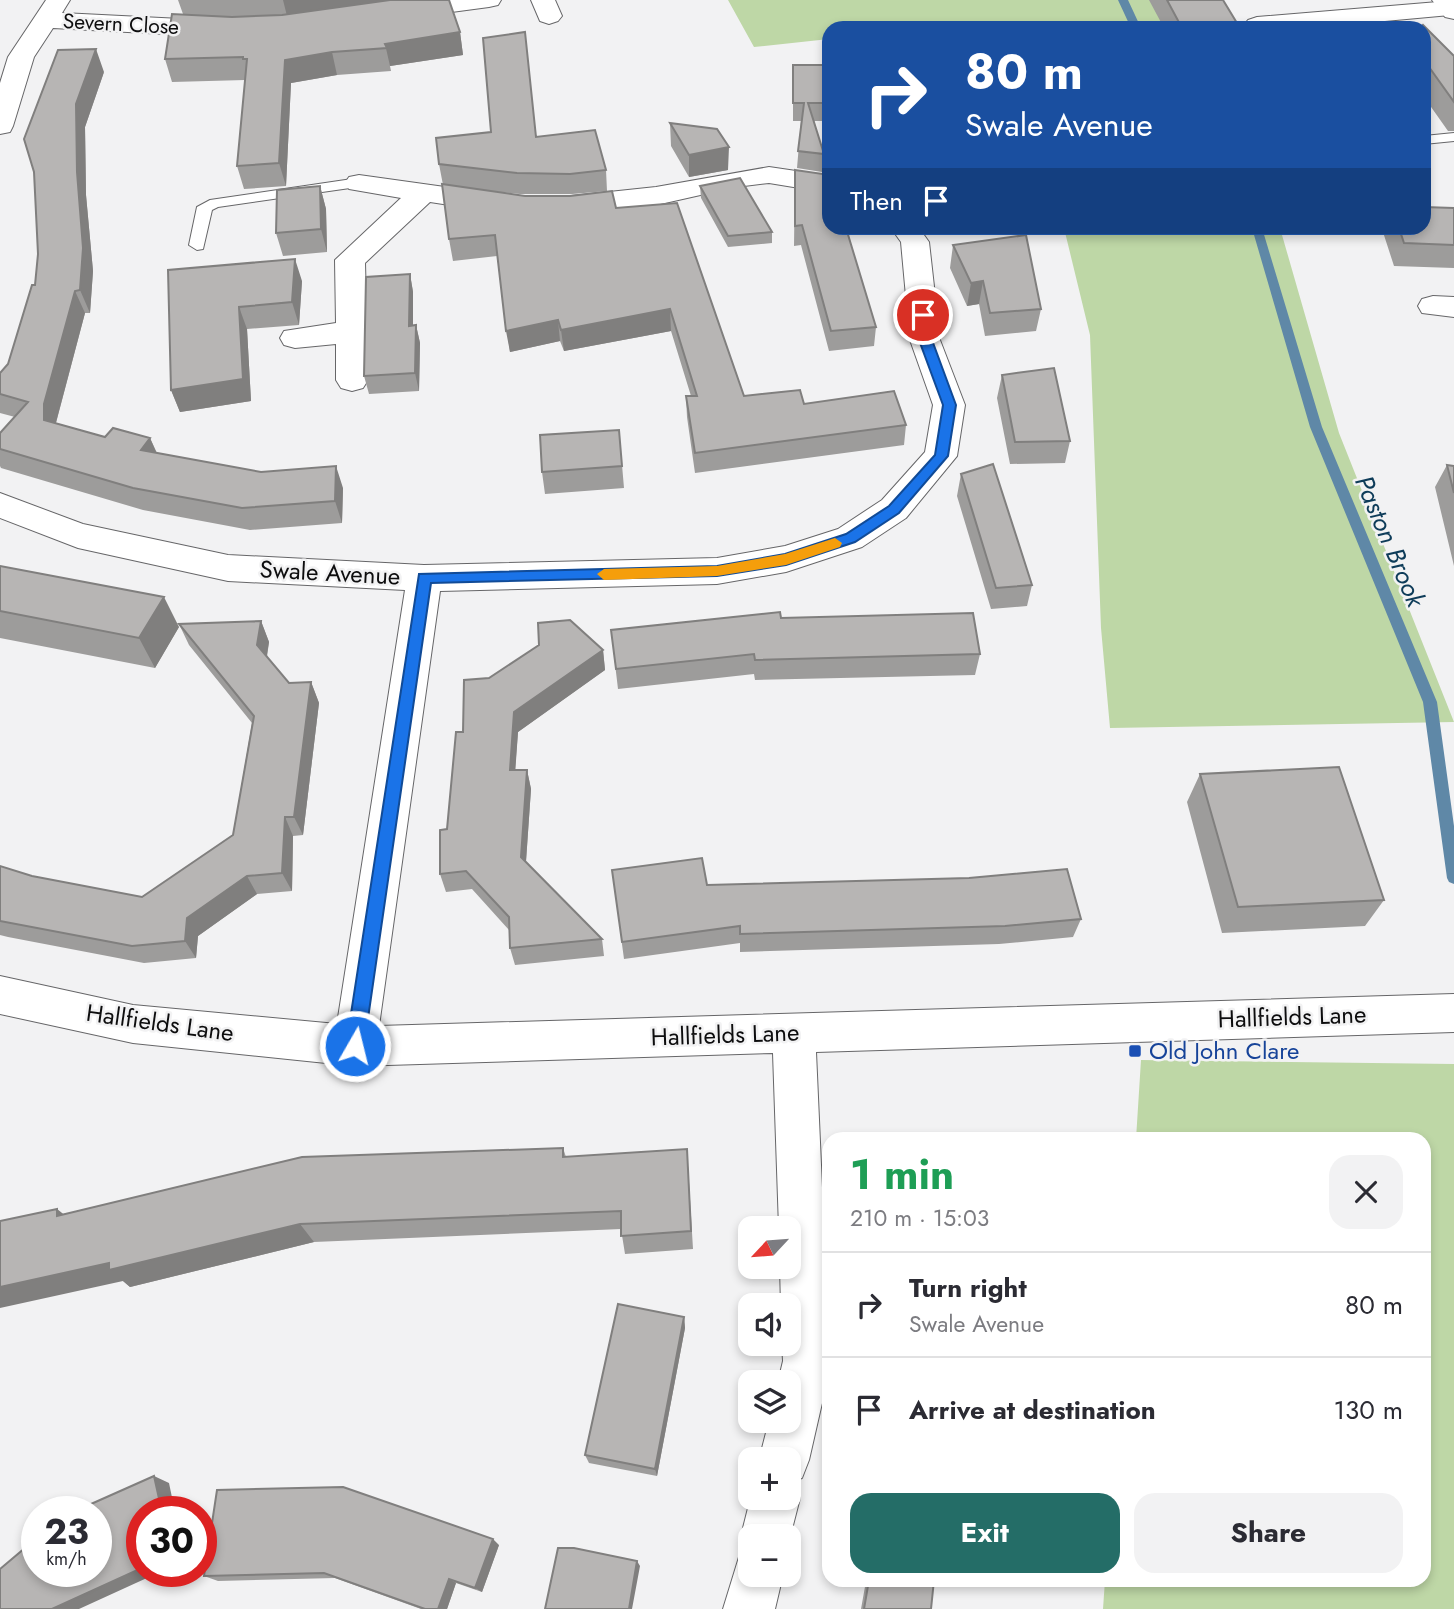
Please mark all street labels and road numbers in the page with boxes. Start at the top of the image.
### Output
street label: Severn Close [62,6,180,42]
street label: Swale Avenue [259,551,401,594]
street label: Hallfields Lane [84,995,236,1050]
street label: Hallfields Lane [1217,996,1367,1037]
street label: Hallfields Lane [650,1014,800,1055]

